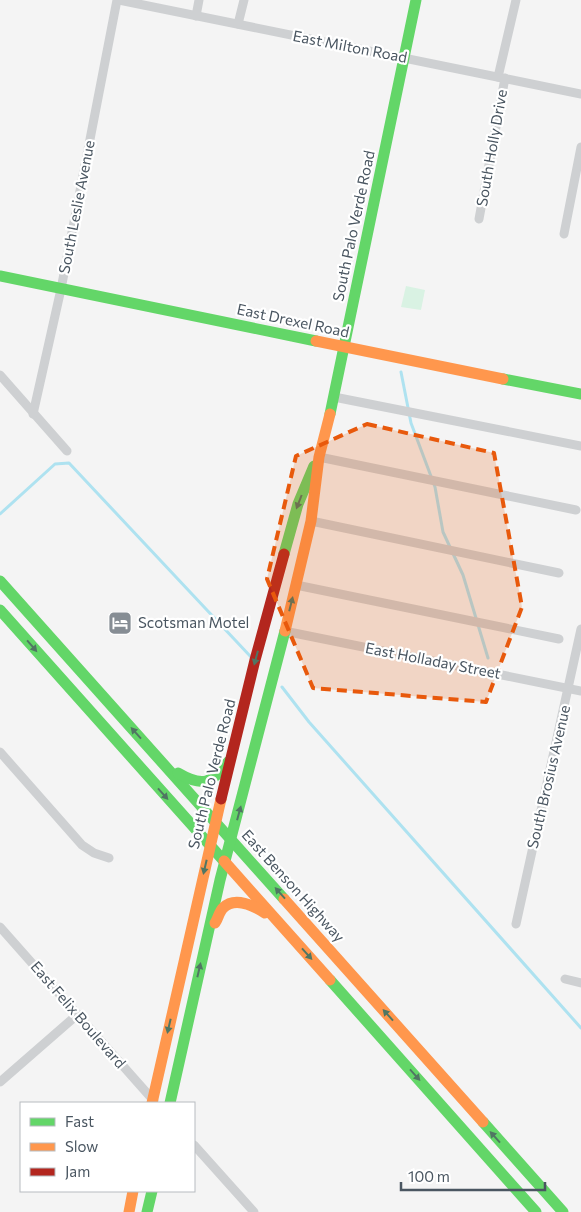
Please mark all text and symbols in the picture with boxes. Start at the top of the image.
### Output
street label: East Milton Road [291,26,409,66]
street label: South Holly Drive [472,88,510,208]
street label: South Leslie Avenue [54,138,98,275]
street label: South Palo Verde Road [328,149,378,303]
street label: East Drexel Road [235,299,351,341]
one-way arrow [295,495,303,510]
one-way arrow [287,597,295,612]
hotel icon: Scotsman Motel [107,610,133,636]
place label: Scotsman Motel [138,613,249,631]
street label: East Holladay Street [364,638,502,682]
one-way arrow [26,640,38,652]
one-way arrow [252,651,260,666]
street label: South Palo Verde Road [184,697,238,851]
street label: South Brosius Avenue [523,703,573,850]
one-way arrow [130,728,142,740]
one-way arrow [157,787,169,799]
one-way arrow [235,805,243,820]
street label: East Benson Highway [239,825,349,945]
one-way arrow [201,860,209,875]
one-way arrow [274,887,285,900]
one-way arrow [301,948,313,960]
street label: East Felix Boulevard [27,957,130,1071]
one-way arrow [195,963,203,978]
one-way arrow [382,1008,393,1021]
one-way arrow [165,1018,173,1033]
one-way arrow [409,1069,421,1081]
legend [20,1102,195,1192]
text: Fast [65,1112,94,1130]
one-way arrow [489,1131,501,1143]
text: Slow [65,1137,98,1155]
scale bar [401,1160,545,1192]
text: Jam [65,1162,90,1180]
text: 100 m [408,1167,450,1185]

